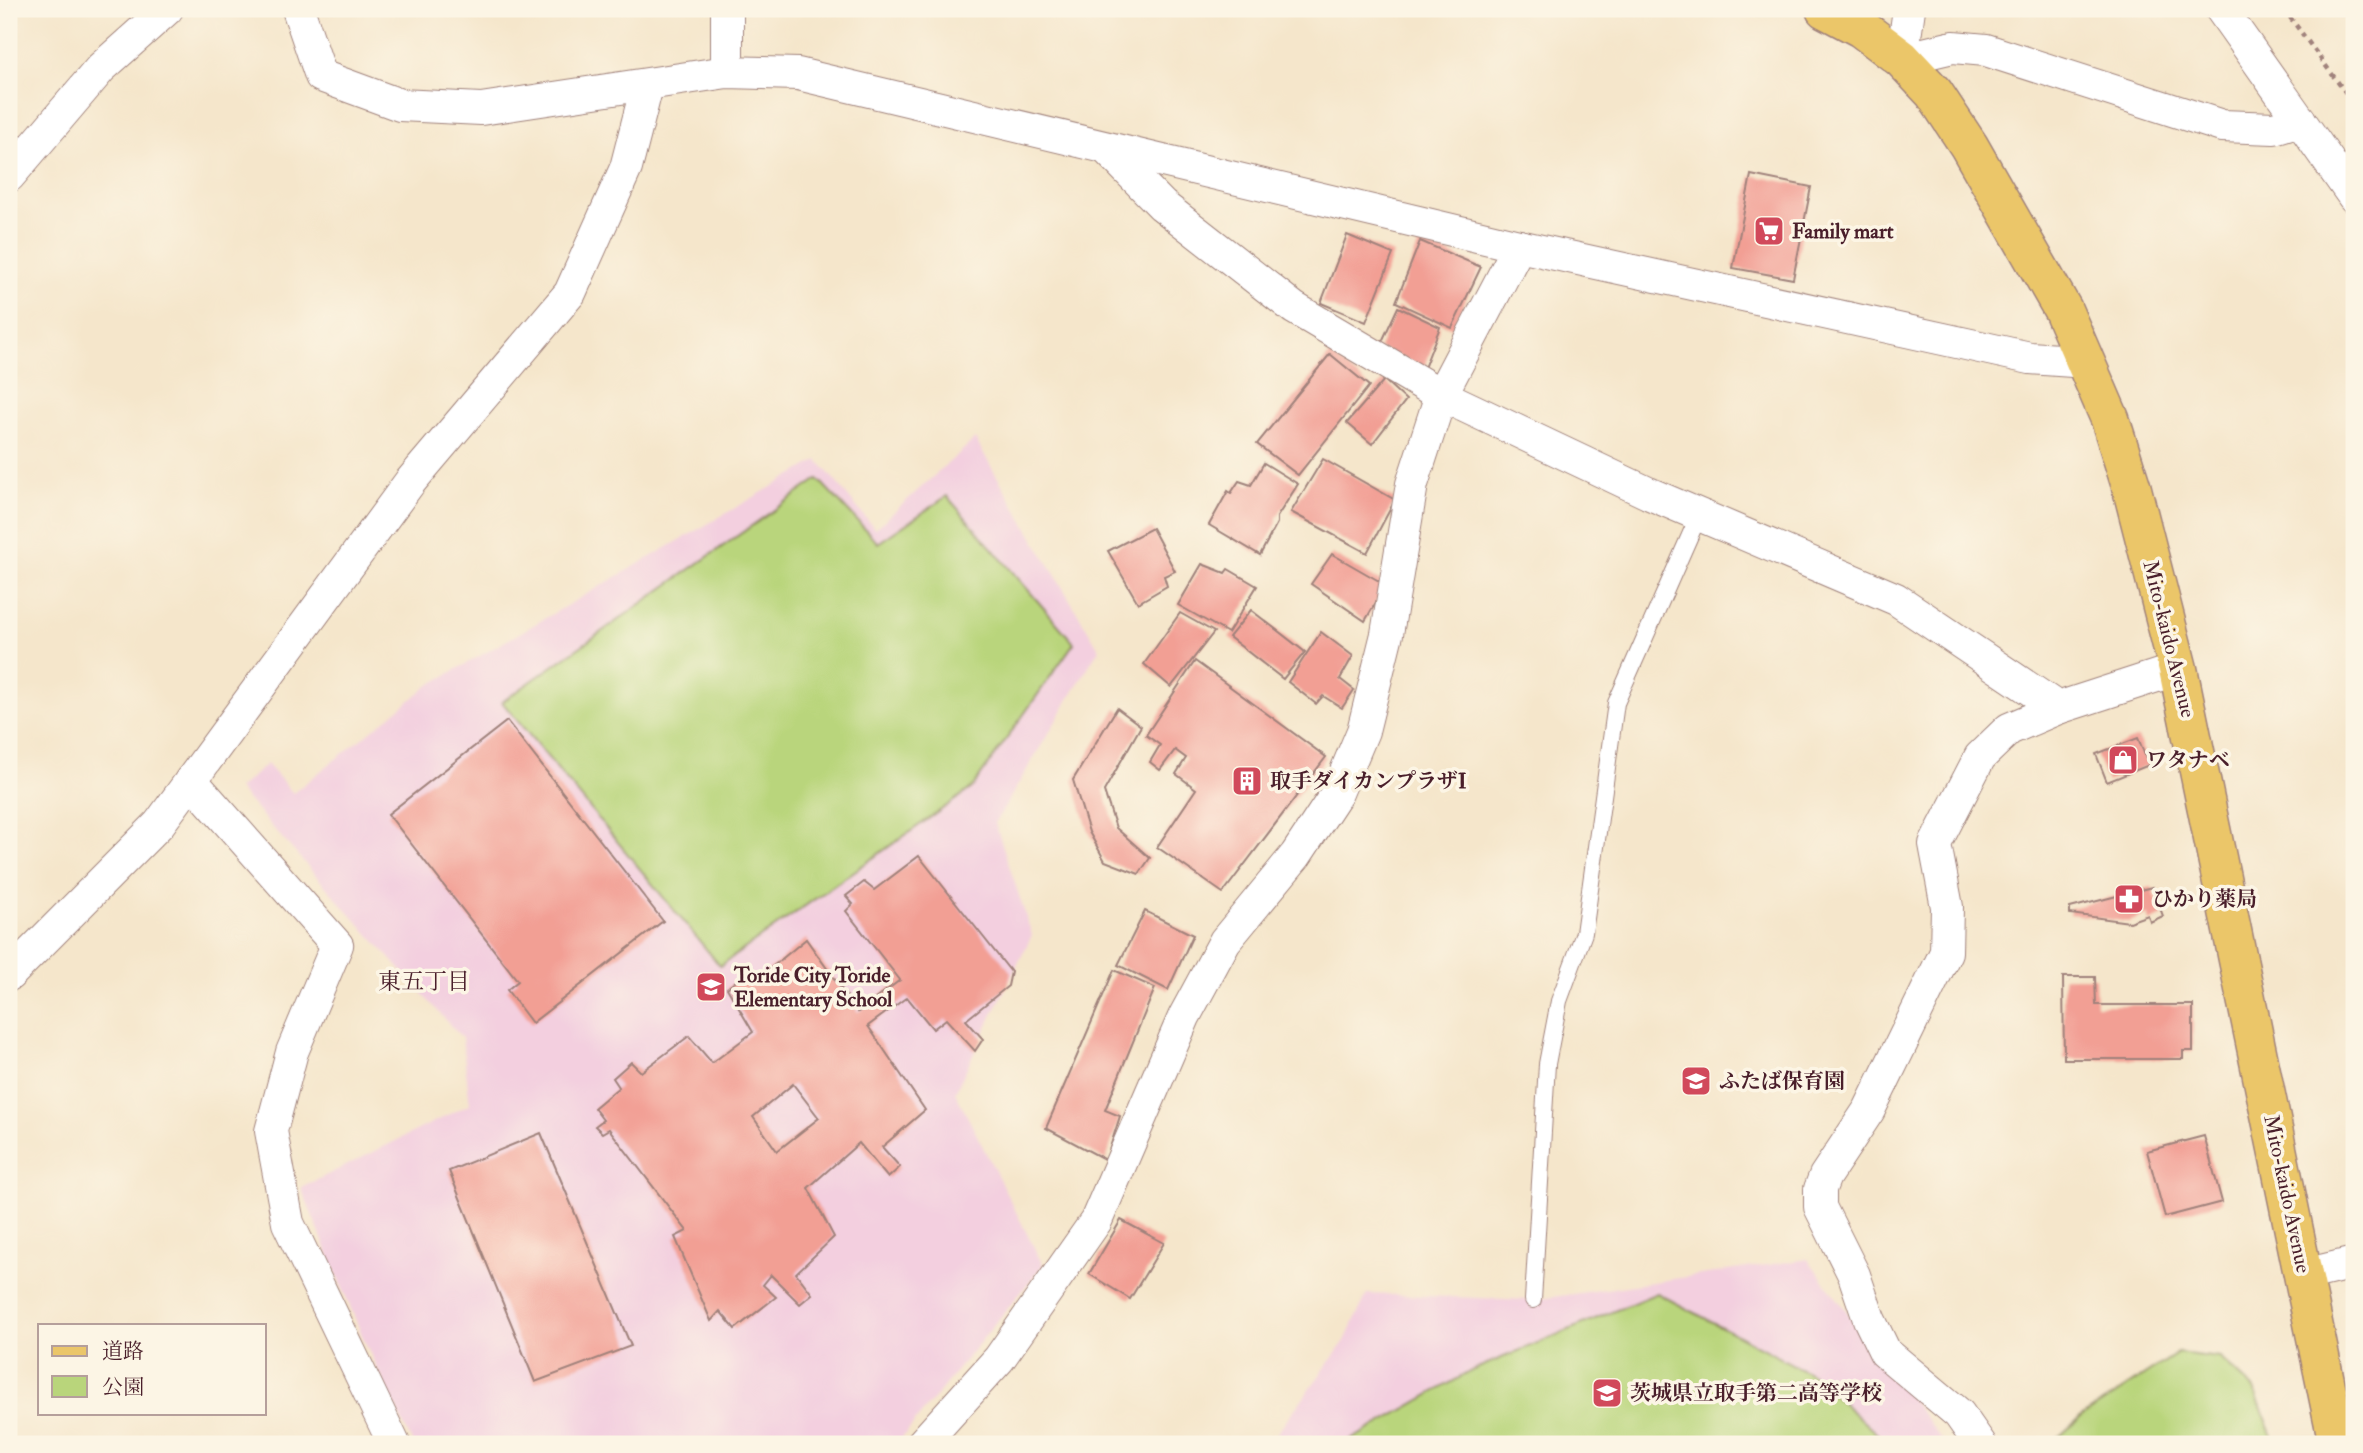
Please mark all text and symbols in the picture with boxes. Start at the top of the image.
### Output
supermarket icon: Family mart [1752,214,1786,248]
place label: Family mart [1792,218,1894,245]
street label: Mito-kaido Avenue [2136,558,2202,721]
shop icon: ワタナベ [2106,743,2140,777]
place label: ワタナベ [2146,747,2230,774]
building icon: 取手ダイカンプラザI [1230,764,1264,798]
place label: 取手ダイカンプラザI [1270,768,1467,795]
pharmacy icon: ひかり薬局 [2112,882,2146,916]
place label: ひかり薬局 [2152,886,2257,913]
place label: Toride City Toride Elementary School [733,962,893,1013]
district label: 東五丁目 [378,967,470,996]
school or university icon: Toride City Toride Elementary School [694,970,728,1004]
school or university icon: ふたば保育園 [1679,1064,1713,1098]
place label: ふたば保育園 [1719,1068,1845,1095]
street label: Mito-kaido Avenue [2257,1112,2317,1276]
legend [38,1324,266,1414]
text: 道路 [102,1338,144,1365]
text: 公園 [102,1374,144,1401]
school or university icon: 茨城県立取手第二高等学校 [1590,1376,1624,1410]
place label: 茨城県立取手第二高等学校 [1630,1380,1882,1407]

